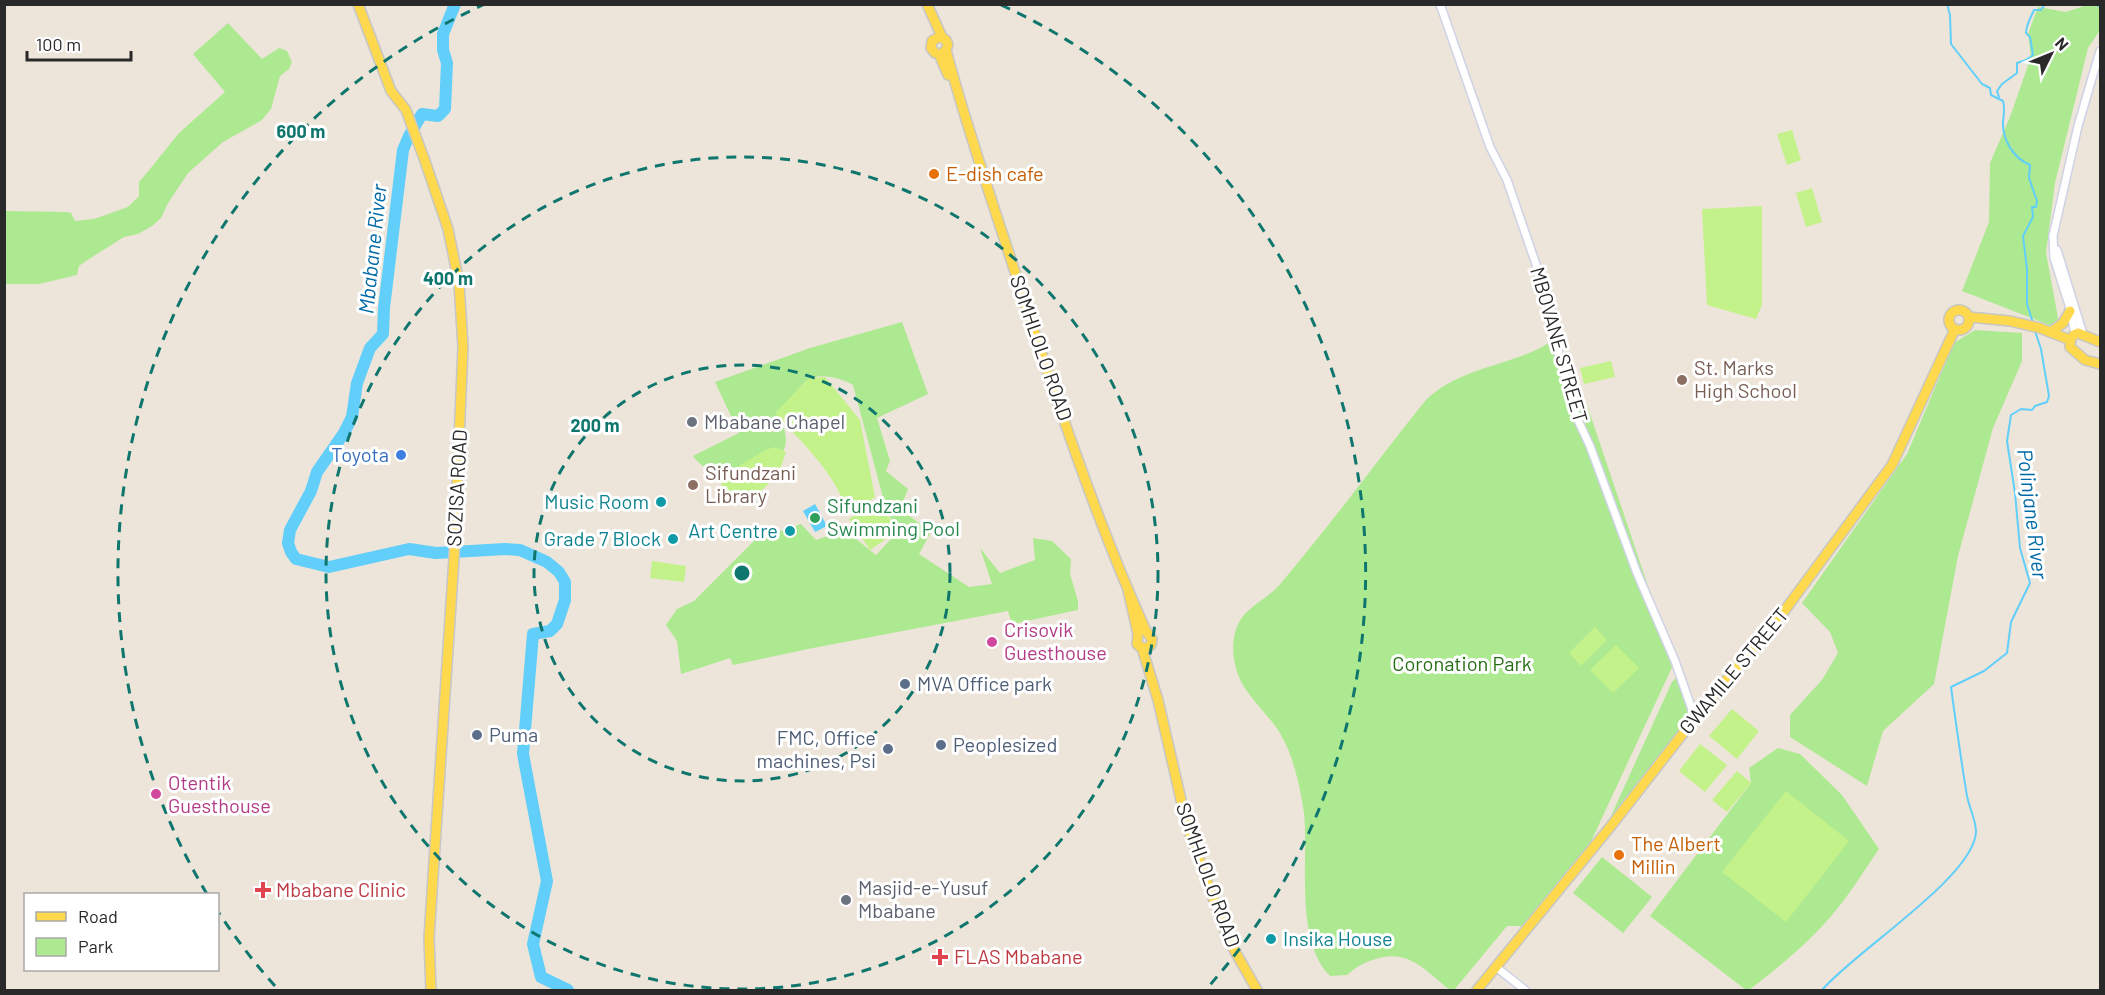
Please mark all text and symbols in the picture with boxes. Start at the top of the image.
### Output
scale bar [27,24,130,62]
north arrow [2021,24,2081,84]
text: 100 m [36,33,81,55]
text: N [2052,33,2073,54]
text: 600 m [277,120,325,142]
place label: E-dish cafe [946,161,1044,185]
marker: E-dish cafe [927,167,941,181]
water label: Mbabane River [352,182,391,315]
street label: MBOVANE STREET [1526,264,1594,425]
text: 400 m [423,267,473,289]
street label: SOMHLOLO ROAD [1006,272,1078,424]
place label: St. Marks High School [1694,355,1797,402]
marker: St. Marks High School [1675,373,1689,387]
place label: Mbabane Chapel [704,409,845,433]
text: 200 m [570,414,620,436]
marker: Mbabane Chapel [685,415,699,429]
street label: SOZISA ROAD [441,429,471,547]
place label: Toyota [331,442,389,466]
water label: Polinjane River [2013,447,2054,581]
marker: Toyota [394,448,408,462]
place label: Sifundzani Library [705,460,796,507]
marker: Sifundzani Library [686,478,700,492]
place label: Music Room [544,489,649,513]
place label: Sifundzani Swimming Pool [827,493,960,540]
marker: Music Room [654,495,668,509]
marker: Sifundzani Swimming Pool [808,511,822,525]
place label: Art Centre [688,518,778,542]
marker: Art Centre [783,524,797,538]
place label: Grade 7 Block [544,526,661,550]
marker: Grade 7 Block [666,532,680,546]
centre of rings [732,563,752,583]
street label: GWAMILE STREET [1673,602,1793,738]
place label: Crisovik Guesthouse [1004,617,1107,664]
marker: Crisovik Guesthouse [985,635,999,649]
park label: Coronation Park [1392,651,1532,675]
place label: MVA Office park [917,671,1052,695]
marker: MVA Office park [898,677,912,691]
place label: Puma [489,722,538,746]
place label: FMC, Office machines, Psi [757,725,876,772]
marker: Puma [470,728,484,742]
place label: Peoplesized [953,732,1057,756]
marker: Peoplesized [934,738,948,752]
marker: FMC, Office machines, Psi [881,742,895,756]
place label: Otentik Guesthouse [168,770,271,817]
marker: Otentik Guesthouse [149,787,163,801]
street label: SOMHLOLO ROAD [1172,799,1246,950]
place label: The Albert Millin [1631,831,1721,878]
marker: The Albert Millin [1612,848,1626,862]
place label: Masjid-e-Yusuf Mbabane [858,875,988,922]
place label: Mbabane Clinic [276,877,406,901]
marker: Mbabane Clinic [254,881,272,899]
legend [24,893,219,971]
marker: Masjid-e-Yusuf Mbabane [839,893,853,907]
text: Road [78,905,118,927]
place label: Insika House [1283,926,1393,950]
marker: Insika House [1264,932,1278,946]
text: Park [78,935,113,957]
place label: FLAS Mbabane [954,944,1083,968]
marker: FLAS Mbabane [931,948,949,966]

